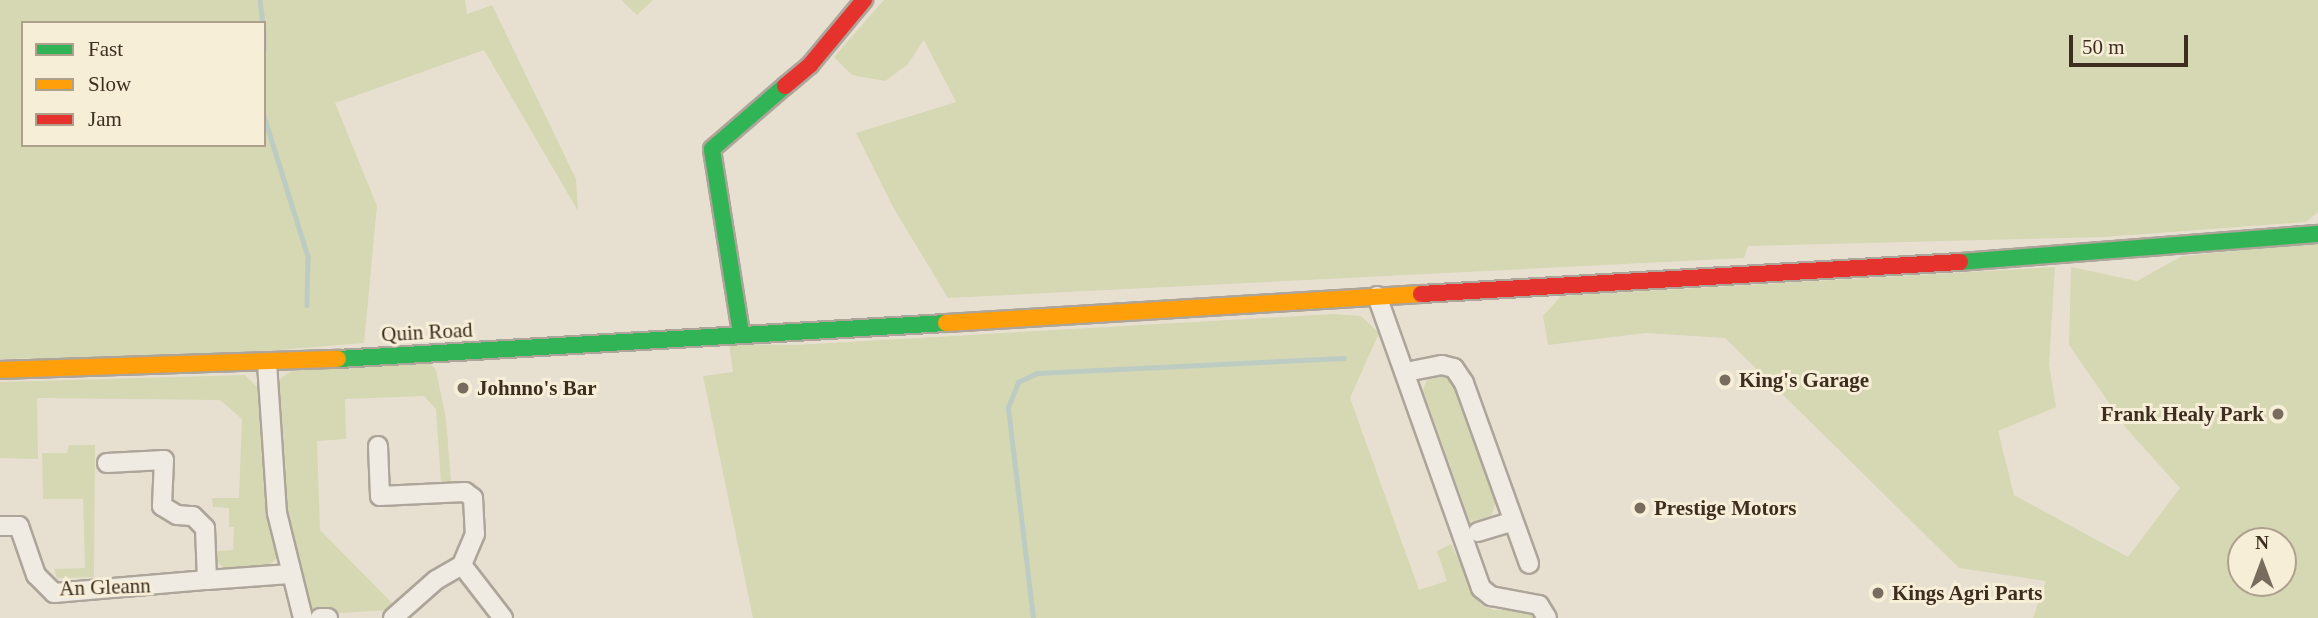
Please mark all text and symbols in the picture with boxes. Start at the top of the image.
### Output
legend [21,21,266,147]
scale bar [2073,21,2192,65]
text: 50 m [2082,35,2125,59]
text: Fast [88,37,123,61]
text: Slow [88,72,131,96]
text: Jam [88,107,122,131]
street label: Quin Road [381,317,473,347]
place label: King's Garage [1739,367,1869,393]
marker: King's Garage [1717,372,1733,388]
place label: Johnno's Bar [477,375,597,401]
marker: Johnno's Bar [455,380,471,396]
place label: Frank Healy Park [2101,401,2264,427]
marker: Frank Healy Park [2270,406,2286,422]
place label: Prestige Motors [1654,495,1796,521]
marker: Prestige Motors [1632,500,1648,516]
north arrow [2227,527,2297,597]
text: N [2255,532,2269,553]
street label: An Gleann [59,573,151,601]
place label: Kings Agri Parts [1892,580,2044,606]
marker: Kings Agri Parts [1870,585,1886,601]

